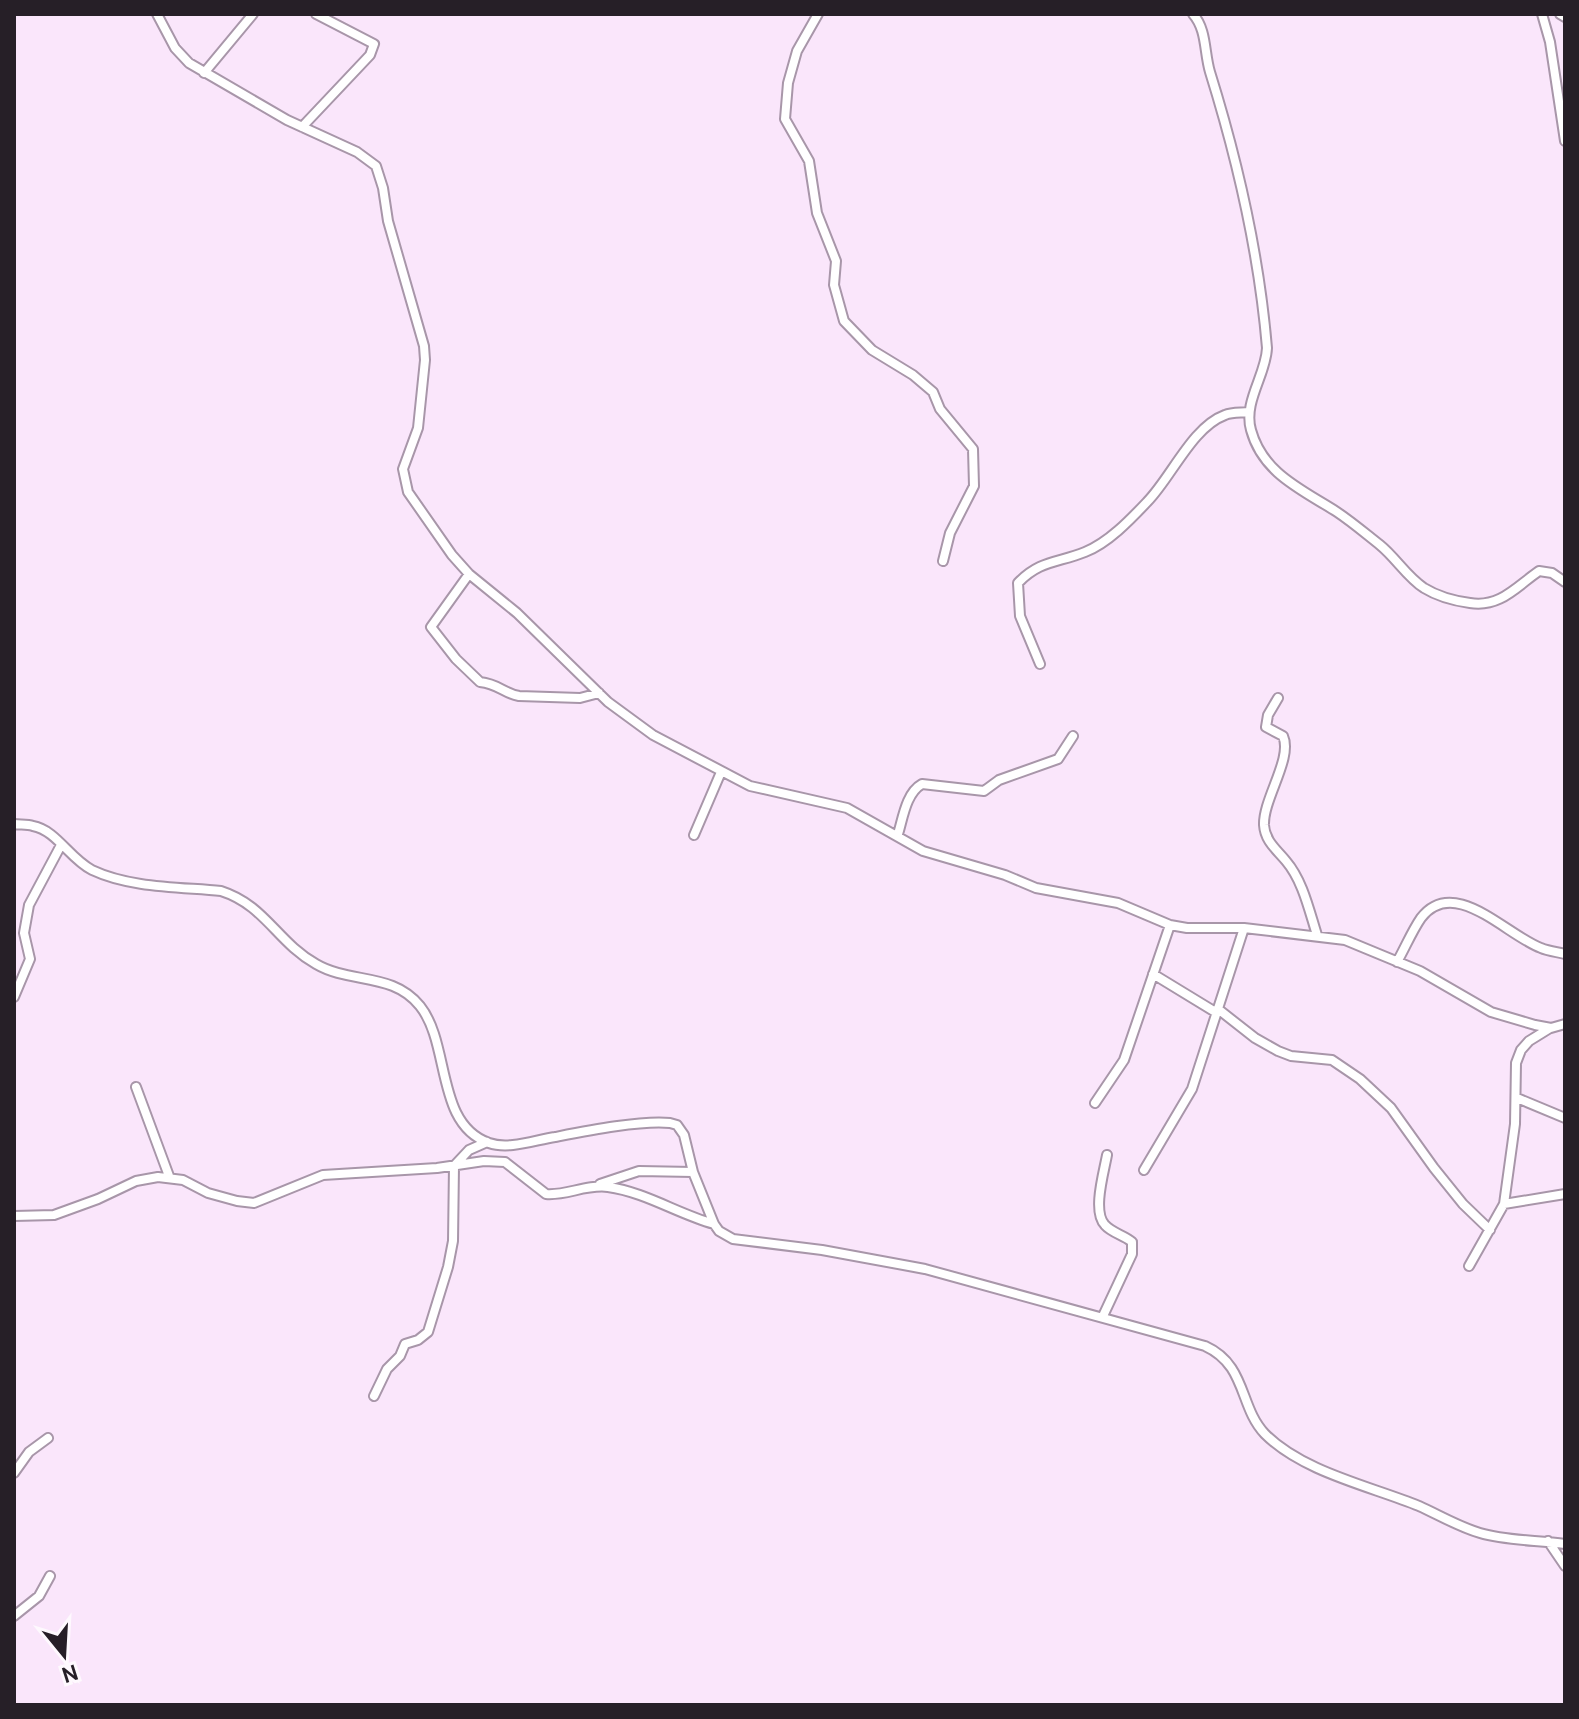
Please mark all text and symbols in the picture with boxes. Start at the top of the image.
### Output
north arrow [24,1615,104,1695]
text: N [58,1658,82,1689]

